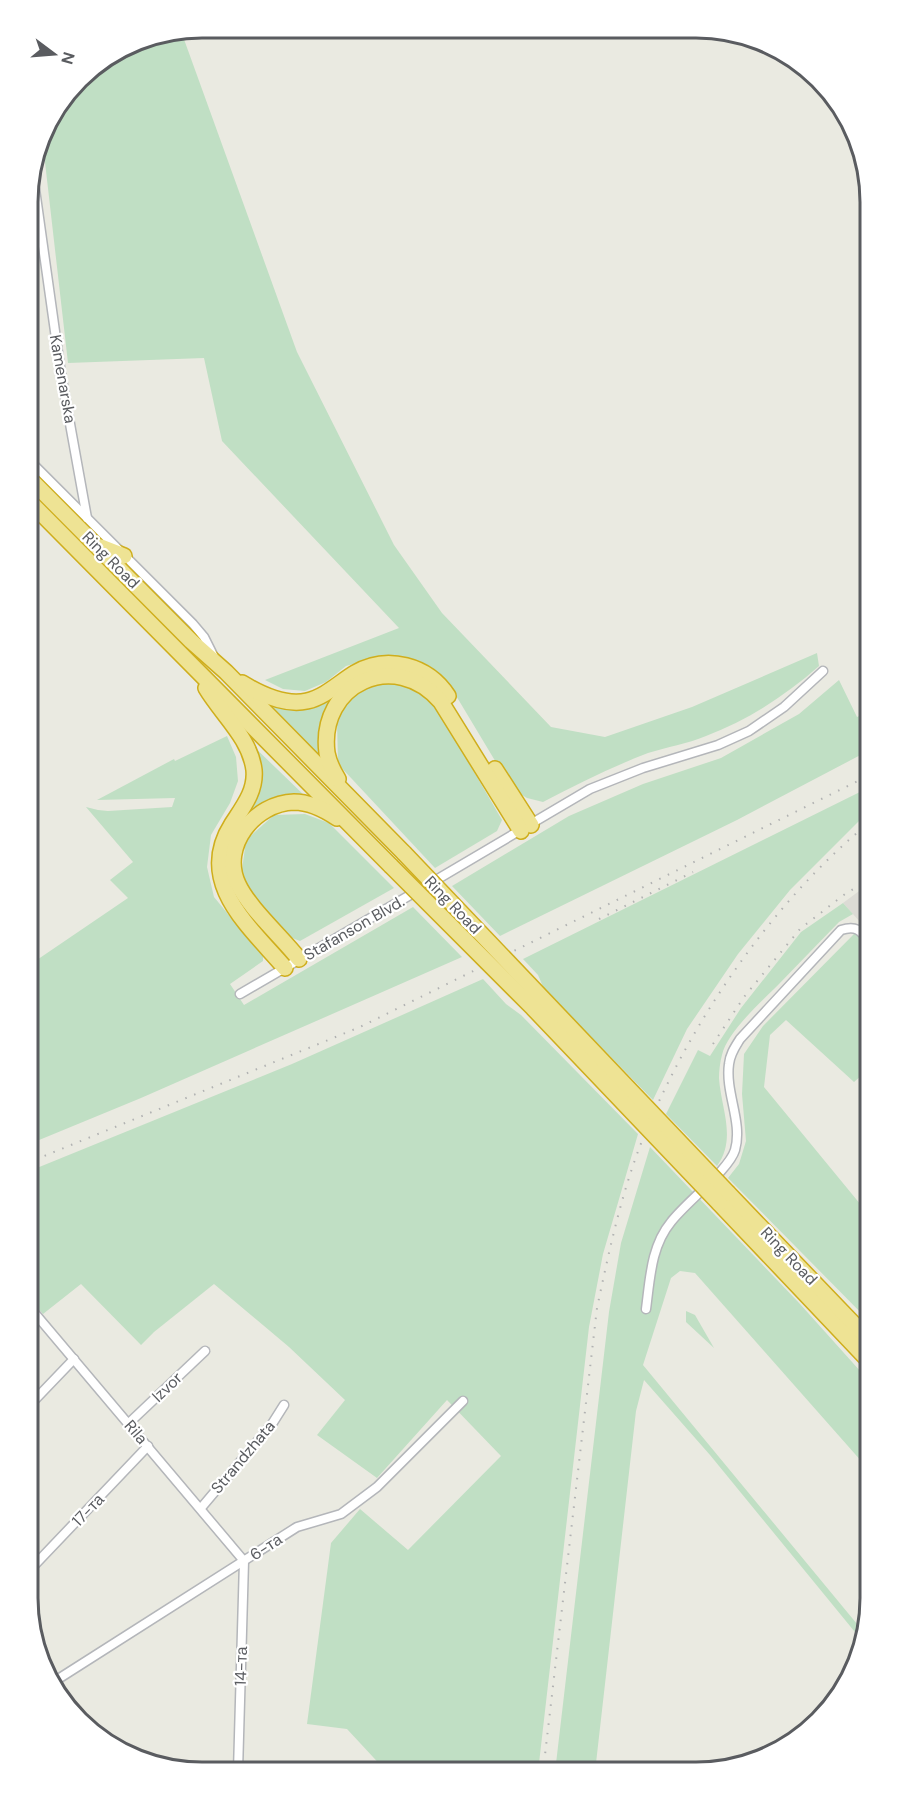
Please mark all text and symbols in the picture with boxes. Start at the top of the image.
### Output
north arrow [24,24,84,84]
text: N [56,49,80,67]
street label: Kamenarska [45,333,81,425]
street label: Ring Road [78,527,144,593]
street label: Ring Road [420,871,486,939]
street label: Stafanson Blvd. [300,891,408,965]
street label: Ring Road [756,1222,822,1290]
street label: Izvor [147,1367,187,1407]
street label: Rila [120,1415,152,1449]
street label: Strandzhata [206,1416,280,1498]
street label: 17-та [67,1489,109,1531]
street label: 6-та [246,1529,286,1565]
street label: 14-та [230,1646,252,1686]

